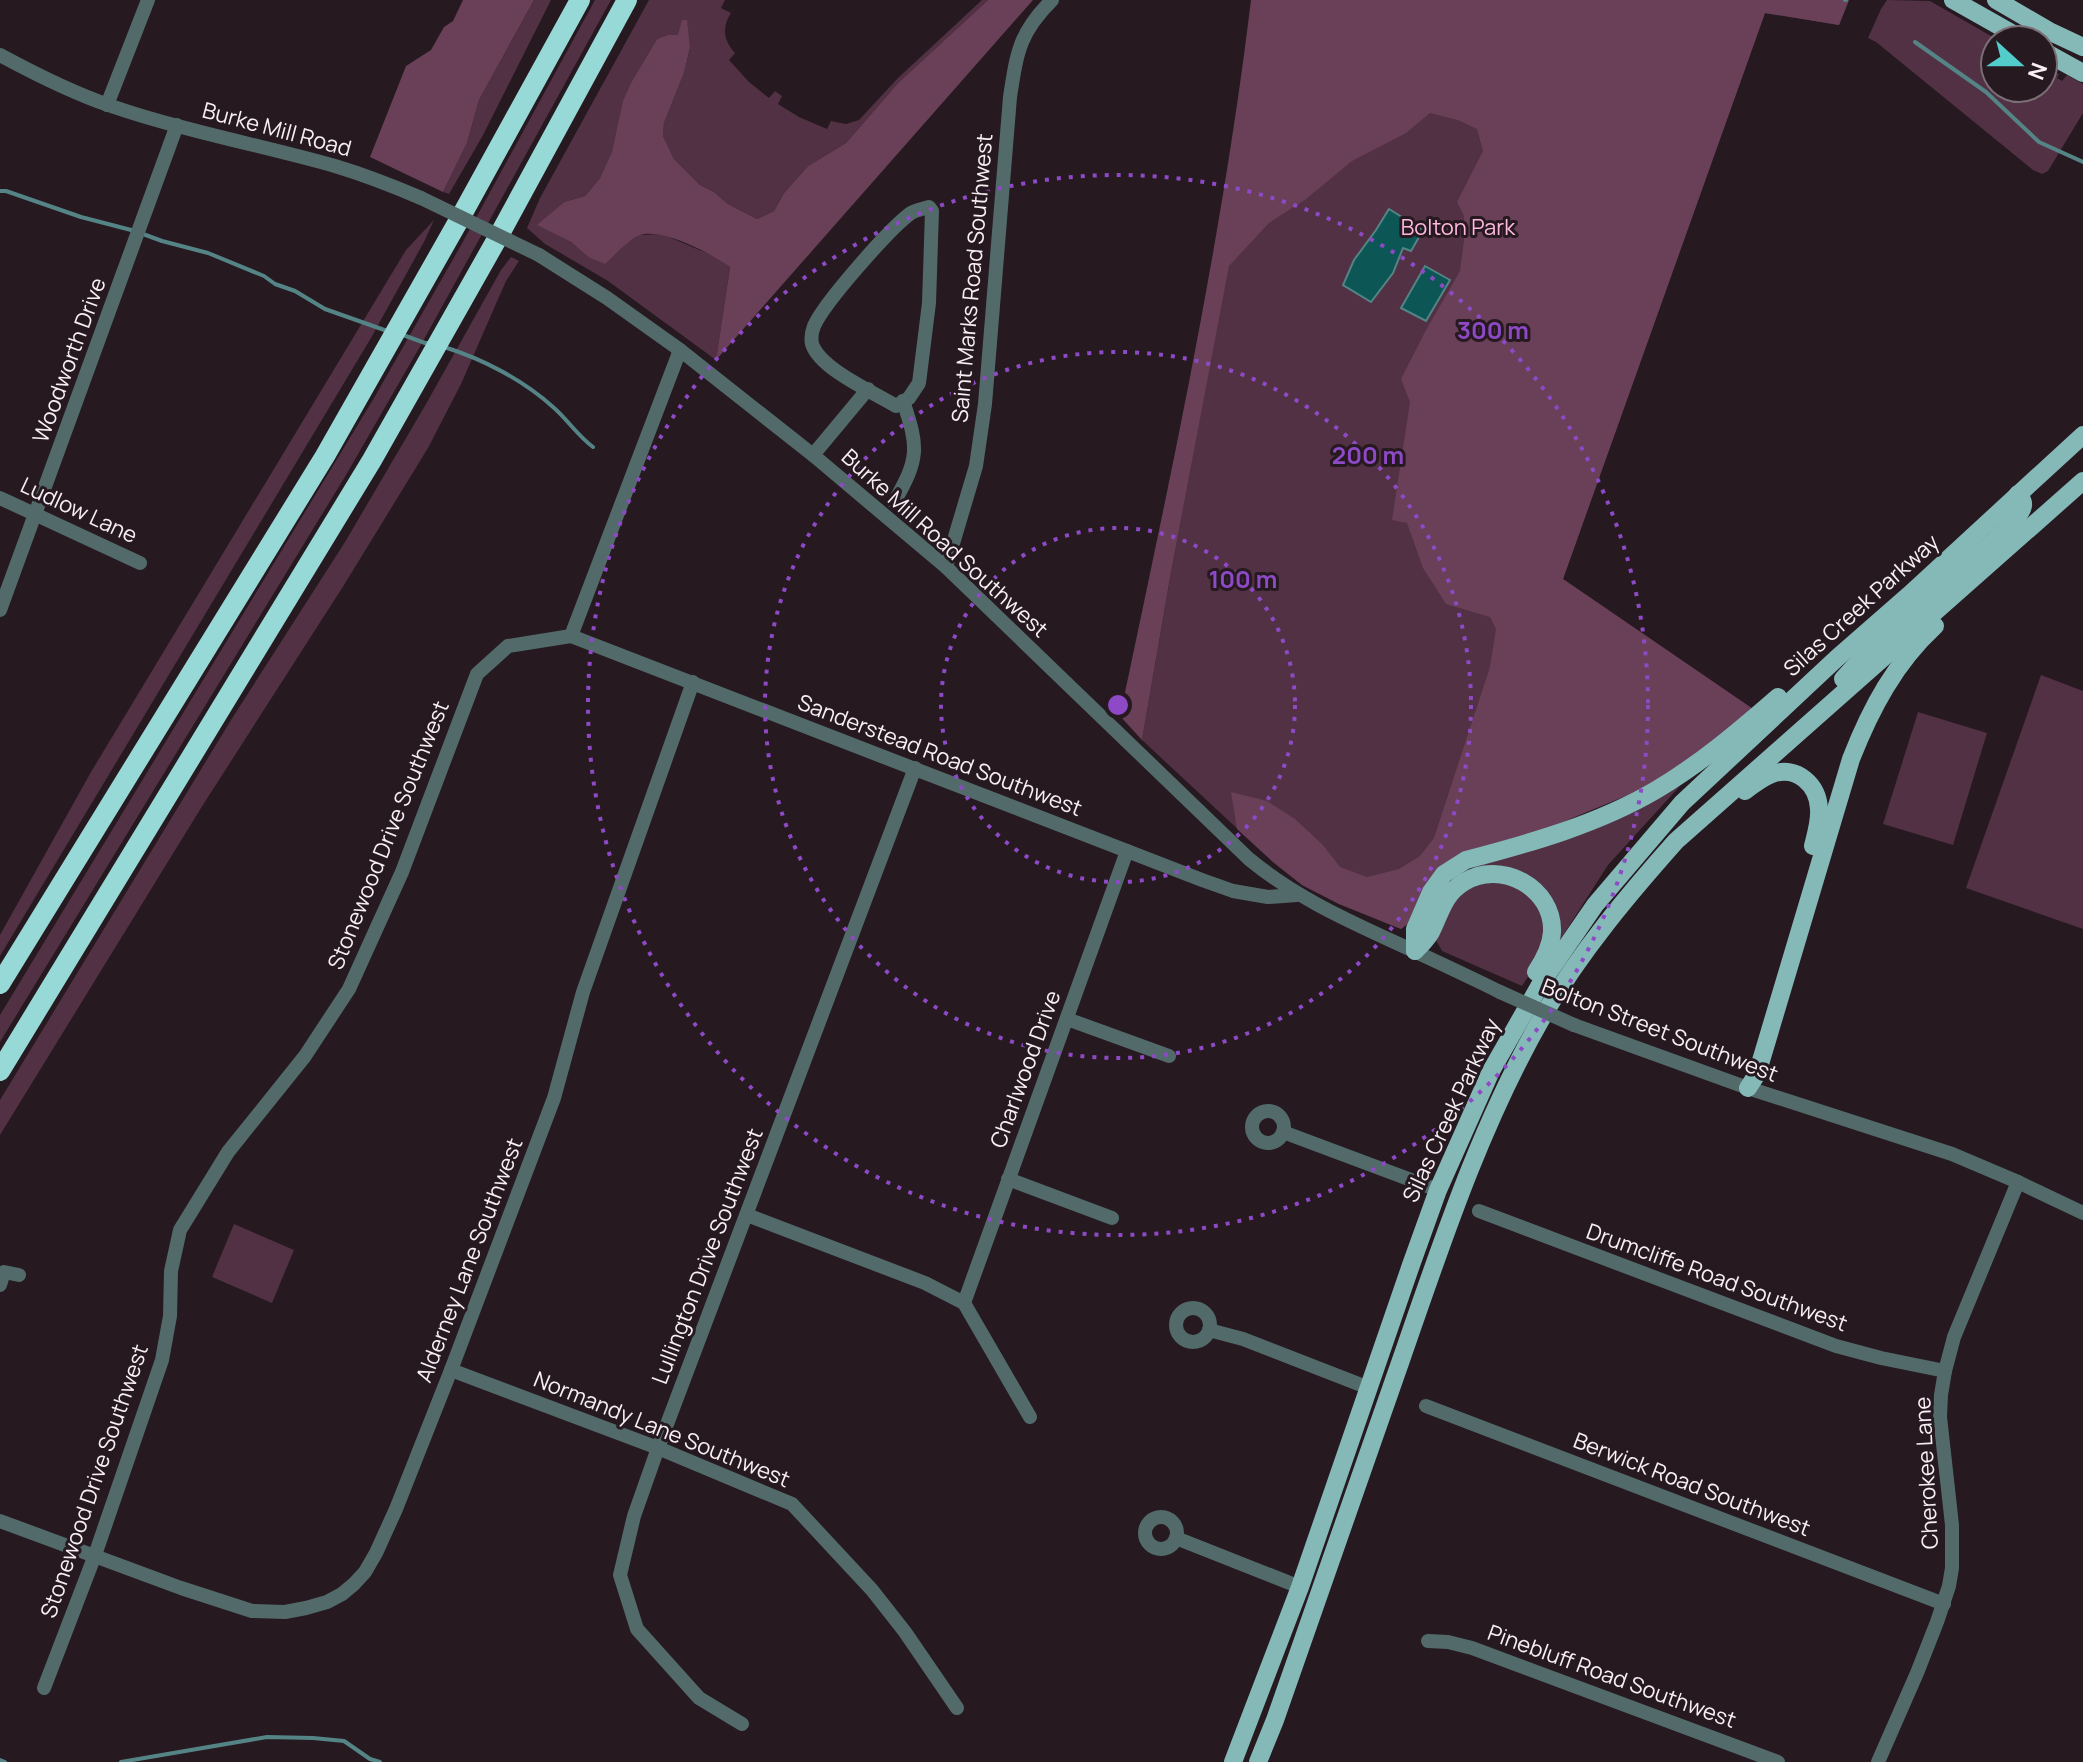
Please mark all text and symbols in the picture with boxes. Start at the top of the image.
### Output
north arrow [1979,24,2059,104]
text: N [2021,58,2055,84]
street label: Burke Mill Road [199,95,355,163]
street label: Saint Marks Road Southwest [944,132,1000,424]
park label: Bolton Park [1401,212,1516,242]
street label: Woodworth Drive [25,273,113,447]
text: 300 m [1457,313,1529,346]
text: 200 m [1332,438,1404,471]
street label: Burke Mill Road Southwest [835,442,1055,644]
street label: Ludlow Lane [16,470,142,550]
street label: Silas Creek Parkway [1777,527,1946,683]
text: 100 m [1209,562,1277,595]
street label: Sanderstead Road Southwest [794,687,1087,823]
centre of rings [1104,691,1132,719]
street label: Stonewood Drive Southwest [320,696,456,974]
street label: Bolton Street Southwest [1538,971,1783,1089]
street label: Charlwood Drive [983,986,1067,1152]
street label: Silas Creek Parkway [1395,1013,1507,1207]
street label: Lullington Drive Southwest [644,1124,770,1388]
street label: Alderney Lane Southwest [409,1133,530,1386]
street label: Drumcliffe Road Southwest [1582,1216,1852,1338]
street label: Stonewood Drive Southwest [33,1340,155,1622]
street label: Normandy Lane Southwest [529,1364,795,1494]
street label: Cherokee Lane [1907,1396,1945,1550]
street label: Berwick Road Southwest [1569,1425,1815,1543]
street label: Pinebluff Road Southwest [1484,1617,1741,1735]

